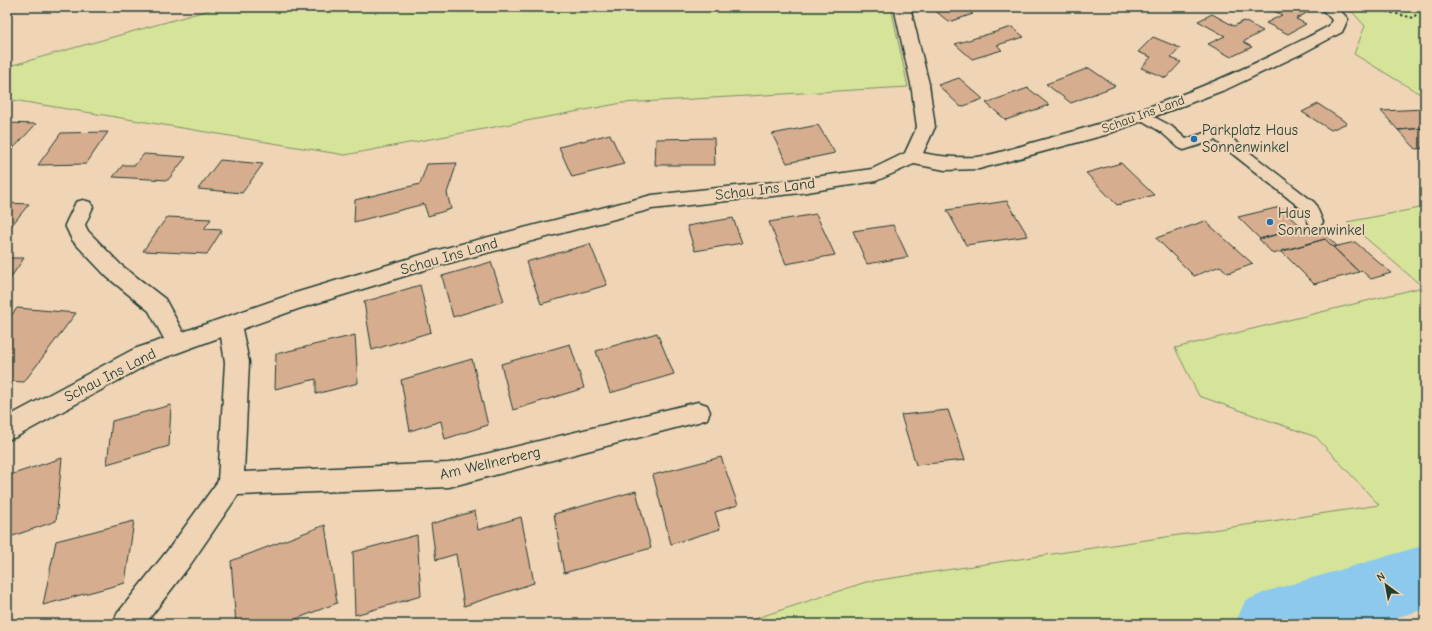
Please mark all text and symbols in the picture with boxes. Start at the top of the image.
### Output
street label: Schau Ins Land [1099,92,1187,136]
place label: Parkplatz Haus Sonnenwinkel [1202,121,1298,156]
marker: Parkplatz Haus Sonnenwinkel [1189,134,1199,144]
street label: Schau Ins Land [714,174,816,204]
place label: Haus Sonnenwinkel [1278,204,1365,239]
marker: Haus Sonnenwinkel [1265,217,1275,227]
street label: Schau Ins Land [398,233,500,279]
street label: Schau Ins Land [61,344,159,406]
street label: Am Wellnerberg [438,443,542,483]
north arrow [1366,565,1406,605]
text: N [1374,570,1387,584]

